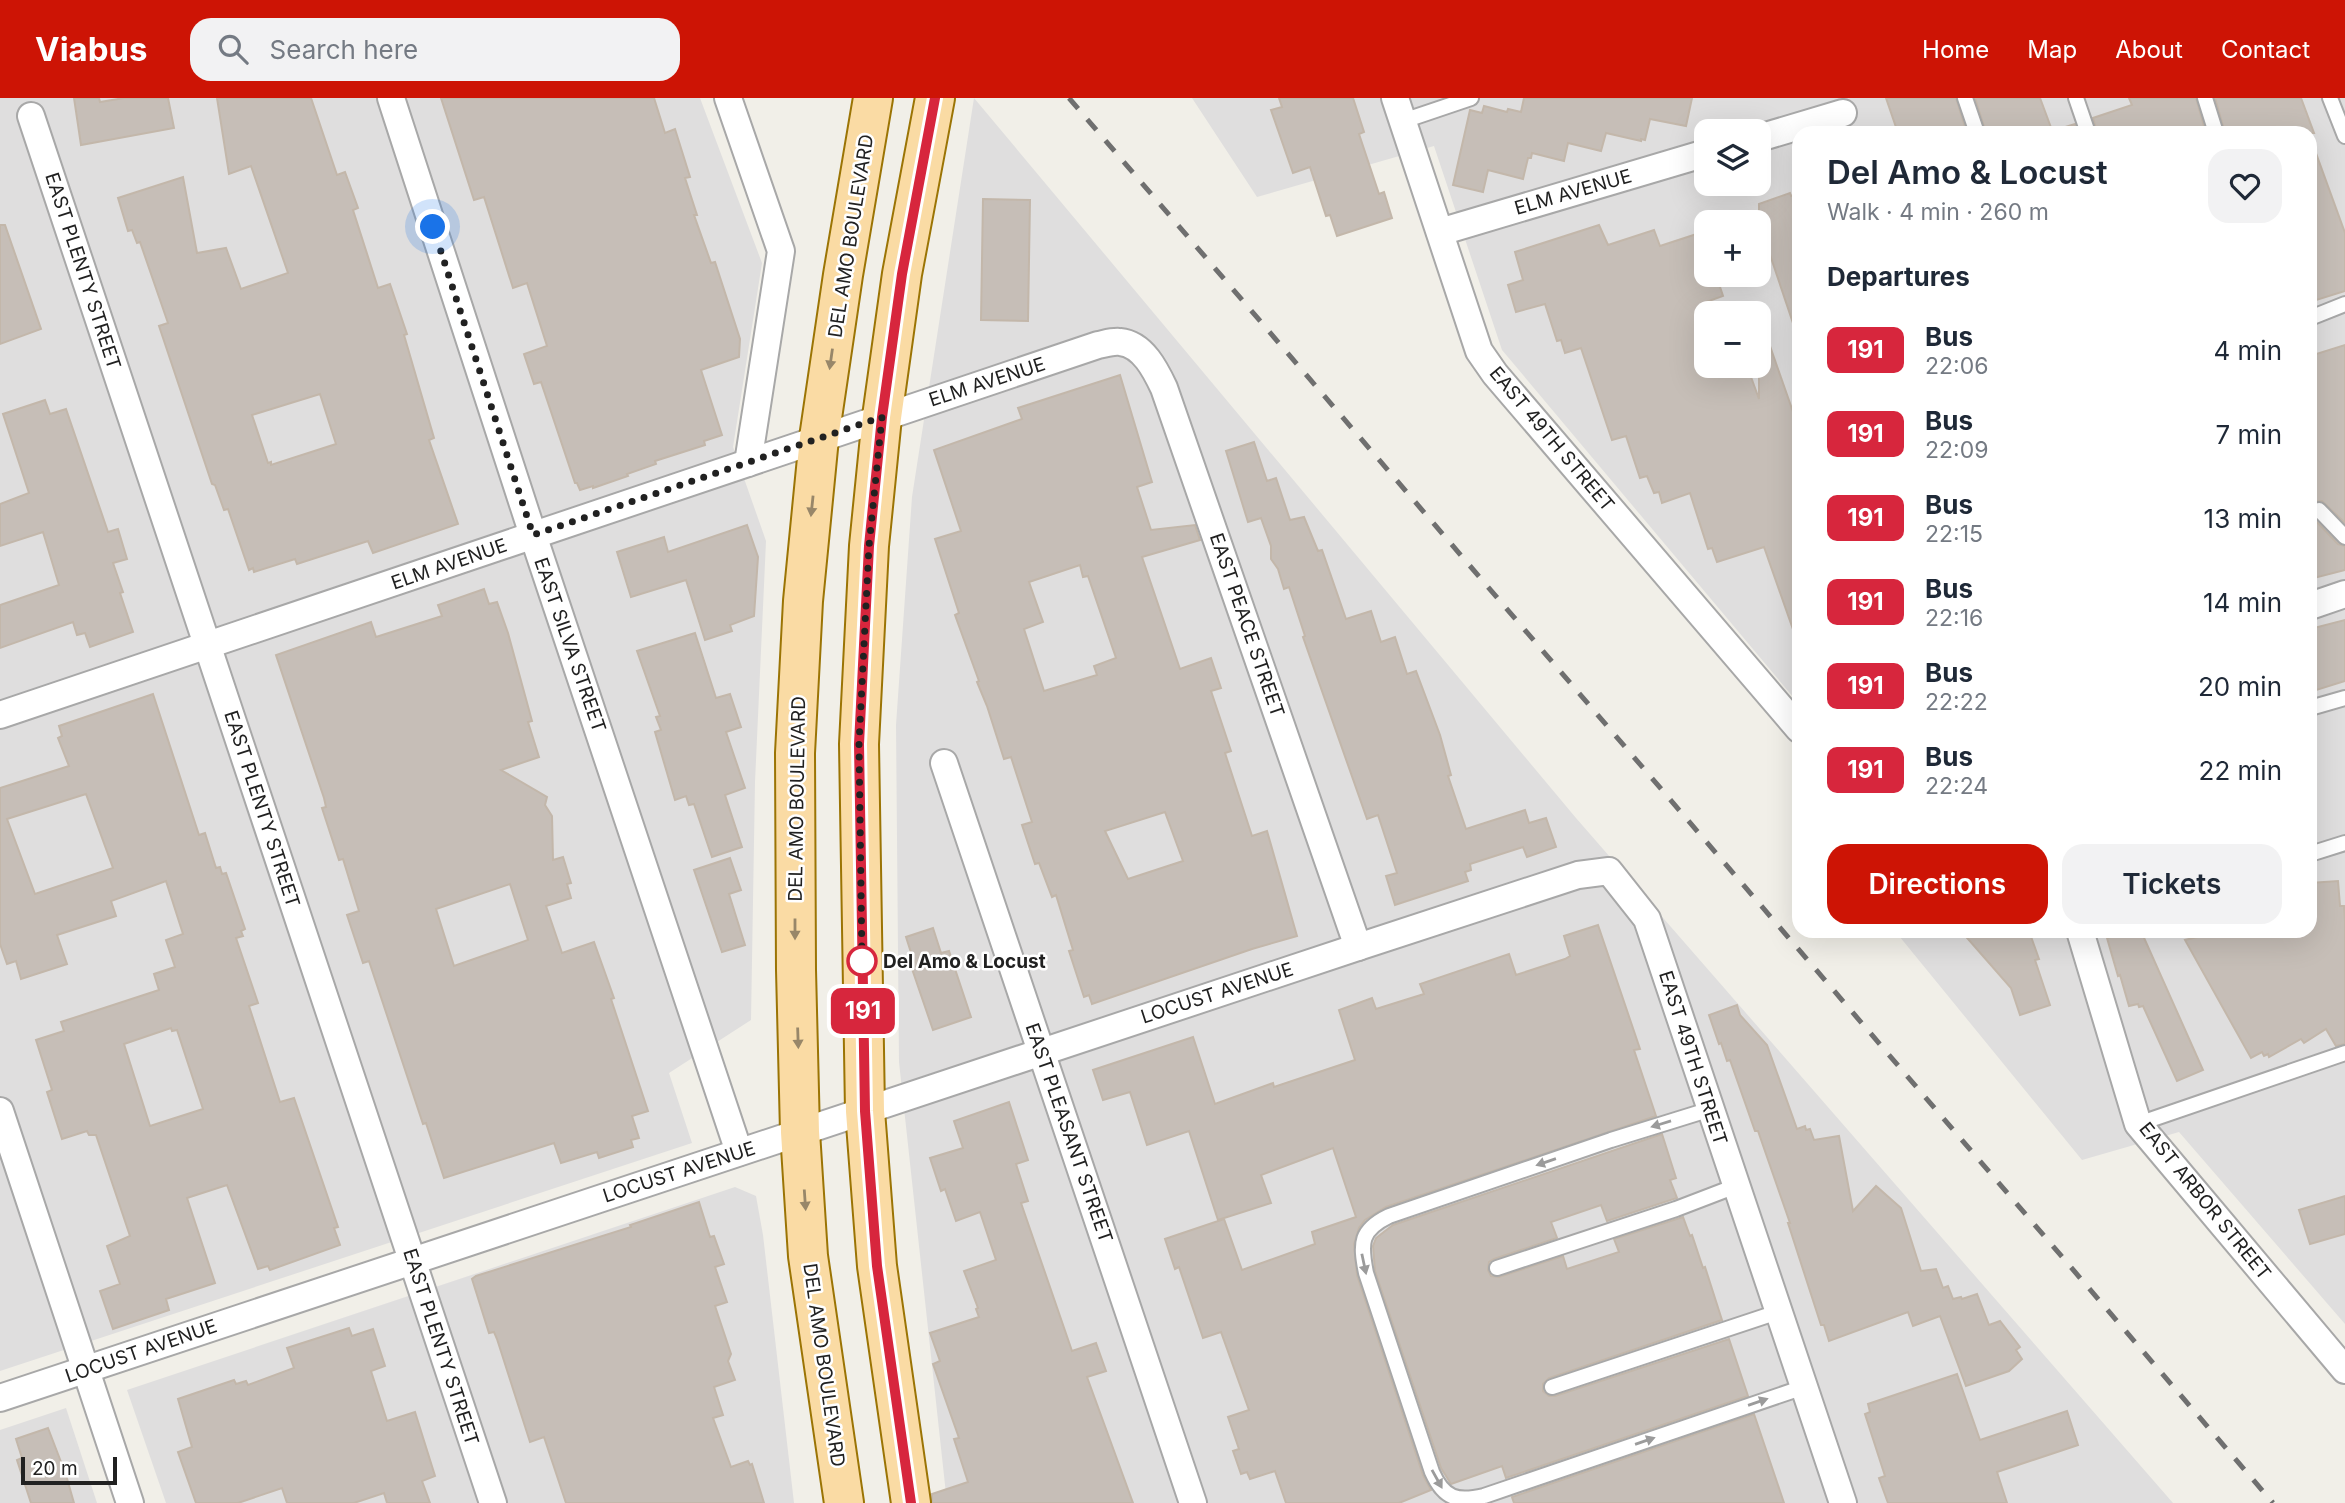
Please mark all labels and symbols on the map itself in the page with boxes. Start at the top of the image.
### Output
street label: DEL AMO BOULEVARD [824,133,878,339]
street label: ELM AVENUE [1512,164,1634,220]
street label: EAST PLENTY STREET [40,170,126,372]
your location [415,209,450,244]
one-way arrow [825,348,836,370]
street label: ELM AVENUE [926,352,1048,412]
street label: EAST 49TH STREET [1485,362,1619,516]
one-way arrow [807,495,818,517]
street label: EAST PEACE STREET [1205,530,1289,720]
street label: ELM AVENUE [388,533,510,595]
street label: EAST SILVA STREET [529,555,611,735]
street label: DEL AMO BOULEVARD [784,696,810,902]
street label: EAST PLENTY STREET [219,708,305,910]
one-way arrow [789,918,801,940]
marker: Del Amo & Locust [847,946,877,976]
place label: Del Amo & Locust [883,950,1046,973]
street label: LOCUST AVENUE [1138,958,1296,1028]
street label: EAST 49TH STREET [1654,968,1732,1148]
line badge: 191 [823,988,903,1034]
street label: EAST PLEASANT STREET [1021,1020,1117,1246]
one-way arrow [792,1027,803,1049]
street label: EAST ARBOR STREET [2134,1118,2276,1284]
one-way arrow [1650,1119,1671,1130]
street label: LOCUST AVENUE [600,1137,758,1207]
one-way arrow [1536,1157,1557,1168]
one-way arrow [800,1190,811,1212]
street label: EAST PLENTY STREET [398,1246,484,1448]
one-way arrow [1359,1253,1370,1275]
street label: DEL AMO BOULEVARD [798,1262,850,1468]
street label: LOCUST AVENUE [62,1314,220,1388]
one-way arrow [1748,1396,1769,1407]
one-way arrow [1635,1435,1656,1446]
scale bar [21,1454,117,1486]
one-way arrow [1431,1469,1443,1489]

